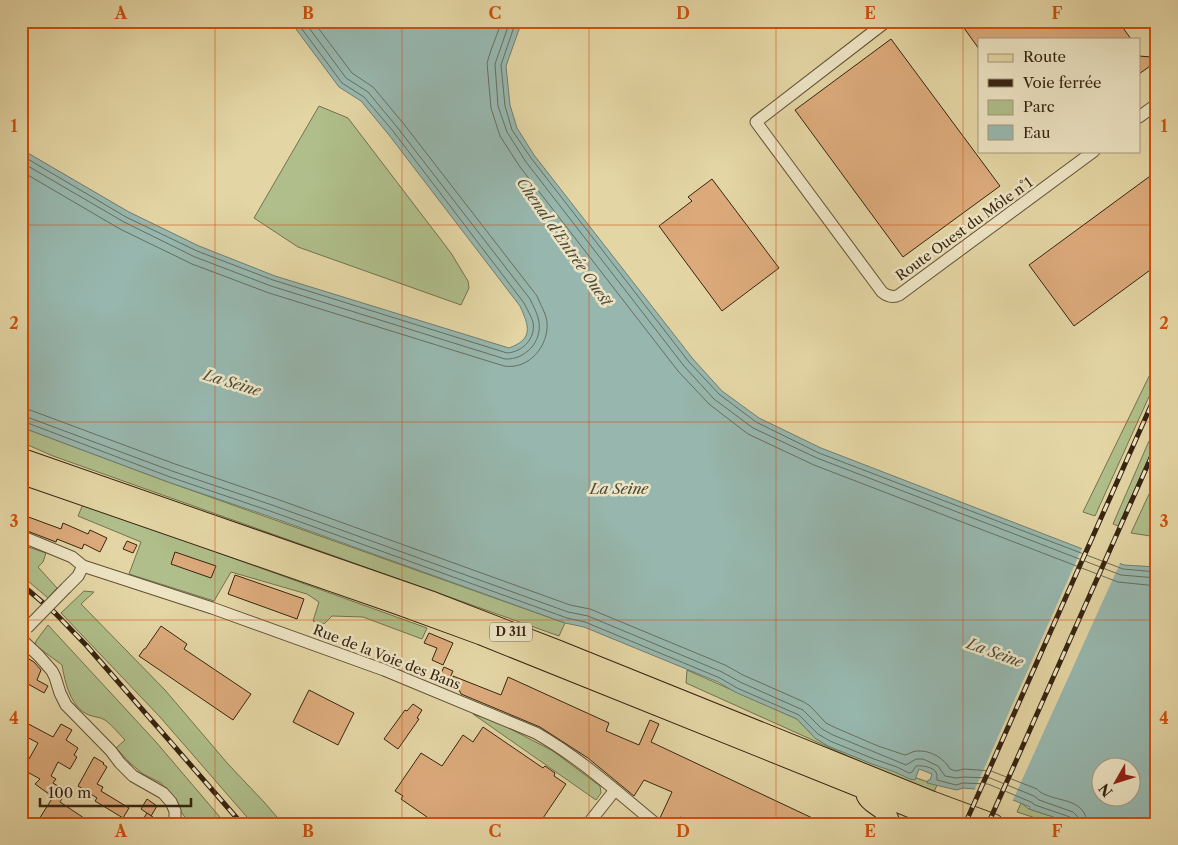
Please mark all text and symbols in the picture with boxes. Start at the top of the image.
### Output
text: A [114,3,128,23]
text: B [302,3,314,23]
text: C [489,3,501,23]
text: D [676,3,690,23]
text: E [864,3,876,23]
text: F [1052,3,1063,23]
legend [978,38,1140,152]
text: Route [1023,47,1066,66]
text: Voie ferrée [1022,73,1101,92]
text: Parc [1023,97,1055,116]
text: 1 [10,116,18,136]
text: 1 [1160,116,1168,136]
text: Eau [1023,123,1051,142]
street label: Route Ouest du Môle n°1 [892,173,1036,285]
water label: Chenal d'Entrée Ouest [513,174,616,310]
text: 2 [9,313,19,333]
text: 2 [1159,313,1169,333]
water label: La Seine [200,365,264,400]
water label: La Seine [589,479,649,498]
text: 3 [9,511,19,531]
text: 3 [1159,511,1169,531]
street label: Rue de la Voie des Bans [311,621,463,693]
road number: D 311 [490,622,532,642]
water label: La Seine [963,633,1027,672]
text: 4 [9,708,19,728]
text: 4 [1159,708,1169,728]
north arrow [1090,758,1140,808]
scale bar [40,775,191,807]
text: N [1095,780,1117,801]
text: 100 m [48,783,91,802]
text: A [114,821,128,841]
text: B [302,821,314,841]
text: C [489,821,501,841]
text: D [676,821,690,841]
text: E [864,821,876,841]
text: F [1052,821,1063,841]

